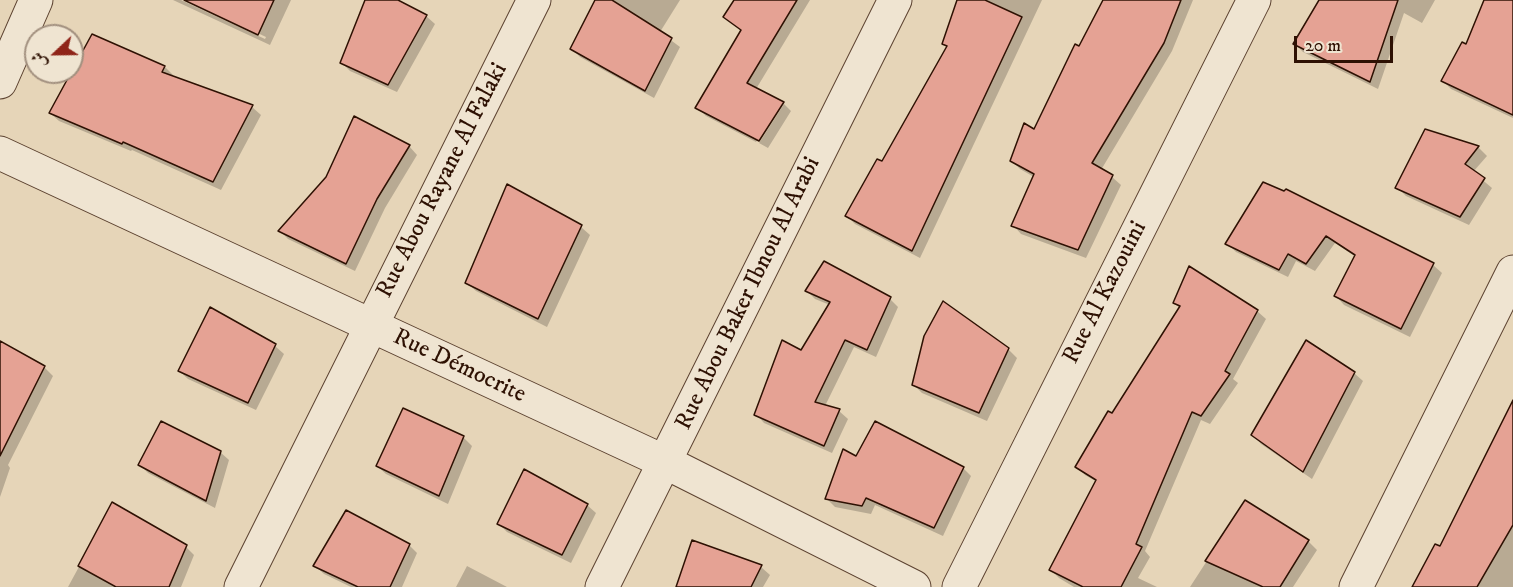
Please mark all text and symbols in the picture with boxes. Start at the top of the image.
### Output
north arrow [24,24,84,84]
scale bar [1297,24,1396,62]
text: 20 m [1305,35,1341,57]
text: ش [27,49,51,71]
street label: Rue Abou Rayane Al Falaki [371,59,515,303]
street label: Rue Abou Baker Ibnou Al Arabi [670,153,828,435]
street label: Rue Al Kazouini [1058,217,1154,369]
street label: Rue Démocrite [388,324,530,410]

